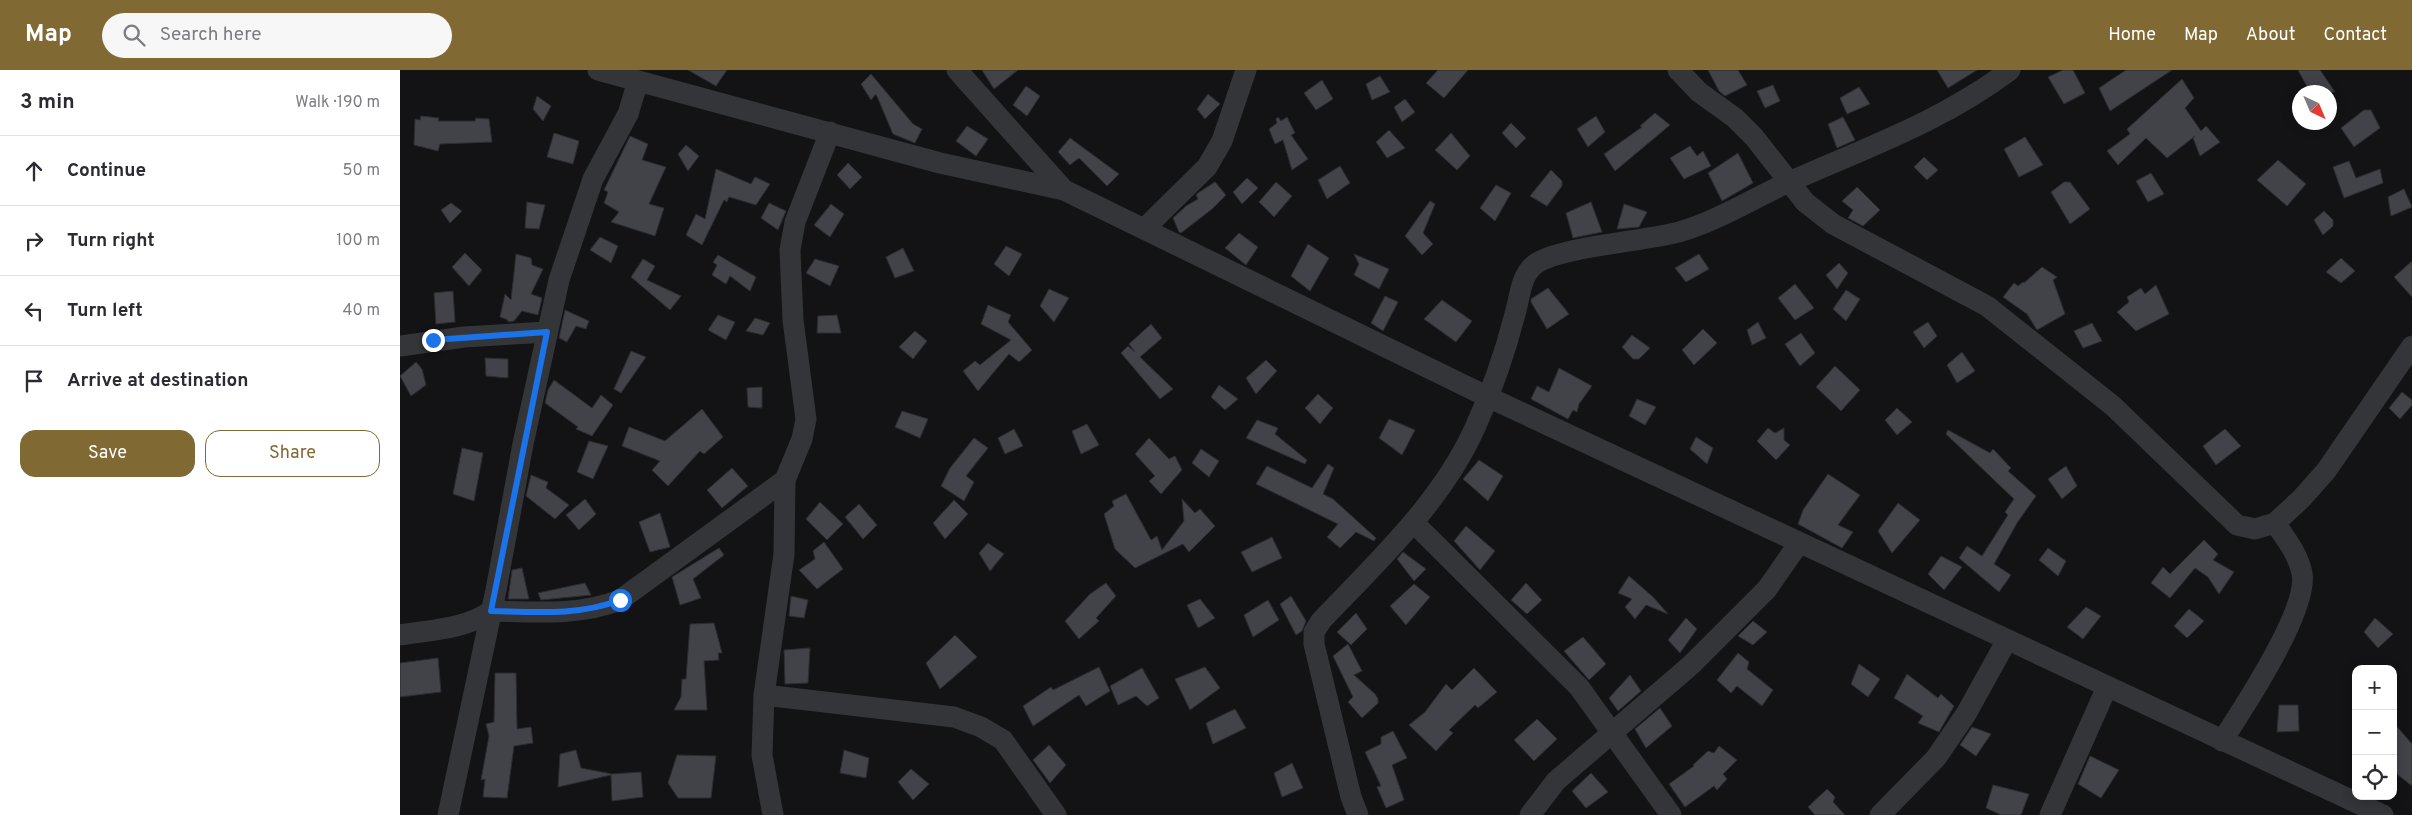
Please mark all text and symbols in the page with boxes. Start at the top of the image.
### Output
search box [102,13,452,58]
text: Map [25,20,72,50]
icon: search [120,21,148,49]
text: Search here [160,23,261,47]
text: Home [2108,24,2156,47]
text: Map [2184,24,2218,47]
text: About [2246,24,2295,47]
text: Contact [2323,24,2387,47]
north arrow [2292,85,2337,130]
text: 3 min [20,89,75,116]
text: Walk · 190 m [295,93,380,113]
icon: ahead [20,157,48,185]
text: Continue [67,159,146,183]
text: 50 m [343,161,380,181]
icon: right [20,227,48,255]
text: Turn right [67,229,155,253]
text: 100 m [336,231,380,251]
icon: left [20,297,48,325]
text: Turn left [67,299,143,323]
text: 40 m [342,301,380,321]
route end [422,329,445,352]
icon: arrive [20,367,48,395]
text: Arrive at destination [67,369,248,393]
button: Save [20,430,195,477]
button: Share [205,430,380,477]
route start [609,589,632,612]
map controls [2352,665,2397,800]
button: + [2352,665,2397,710]
button: − [2352,710,2397,755]
button: locate [2352,755,2397,800]

